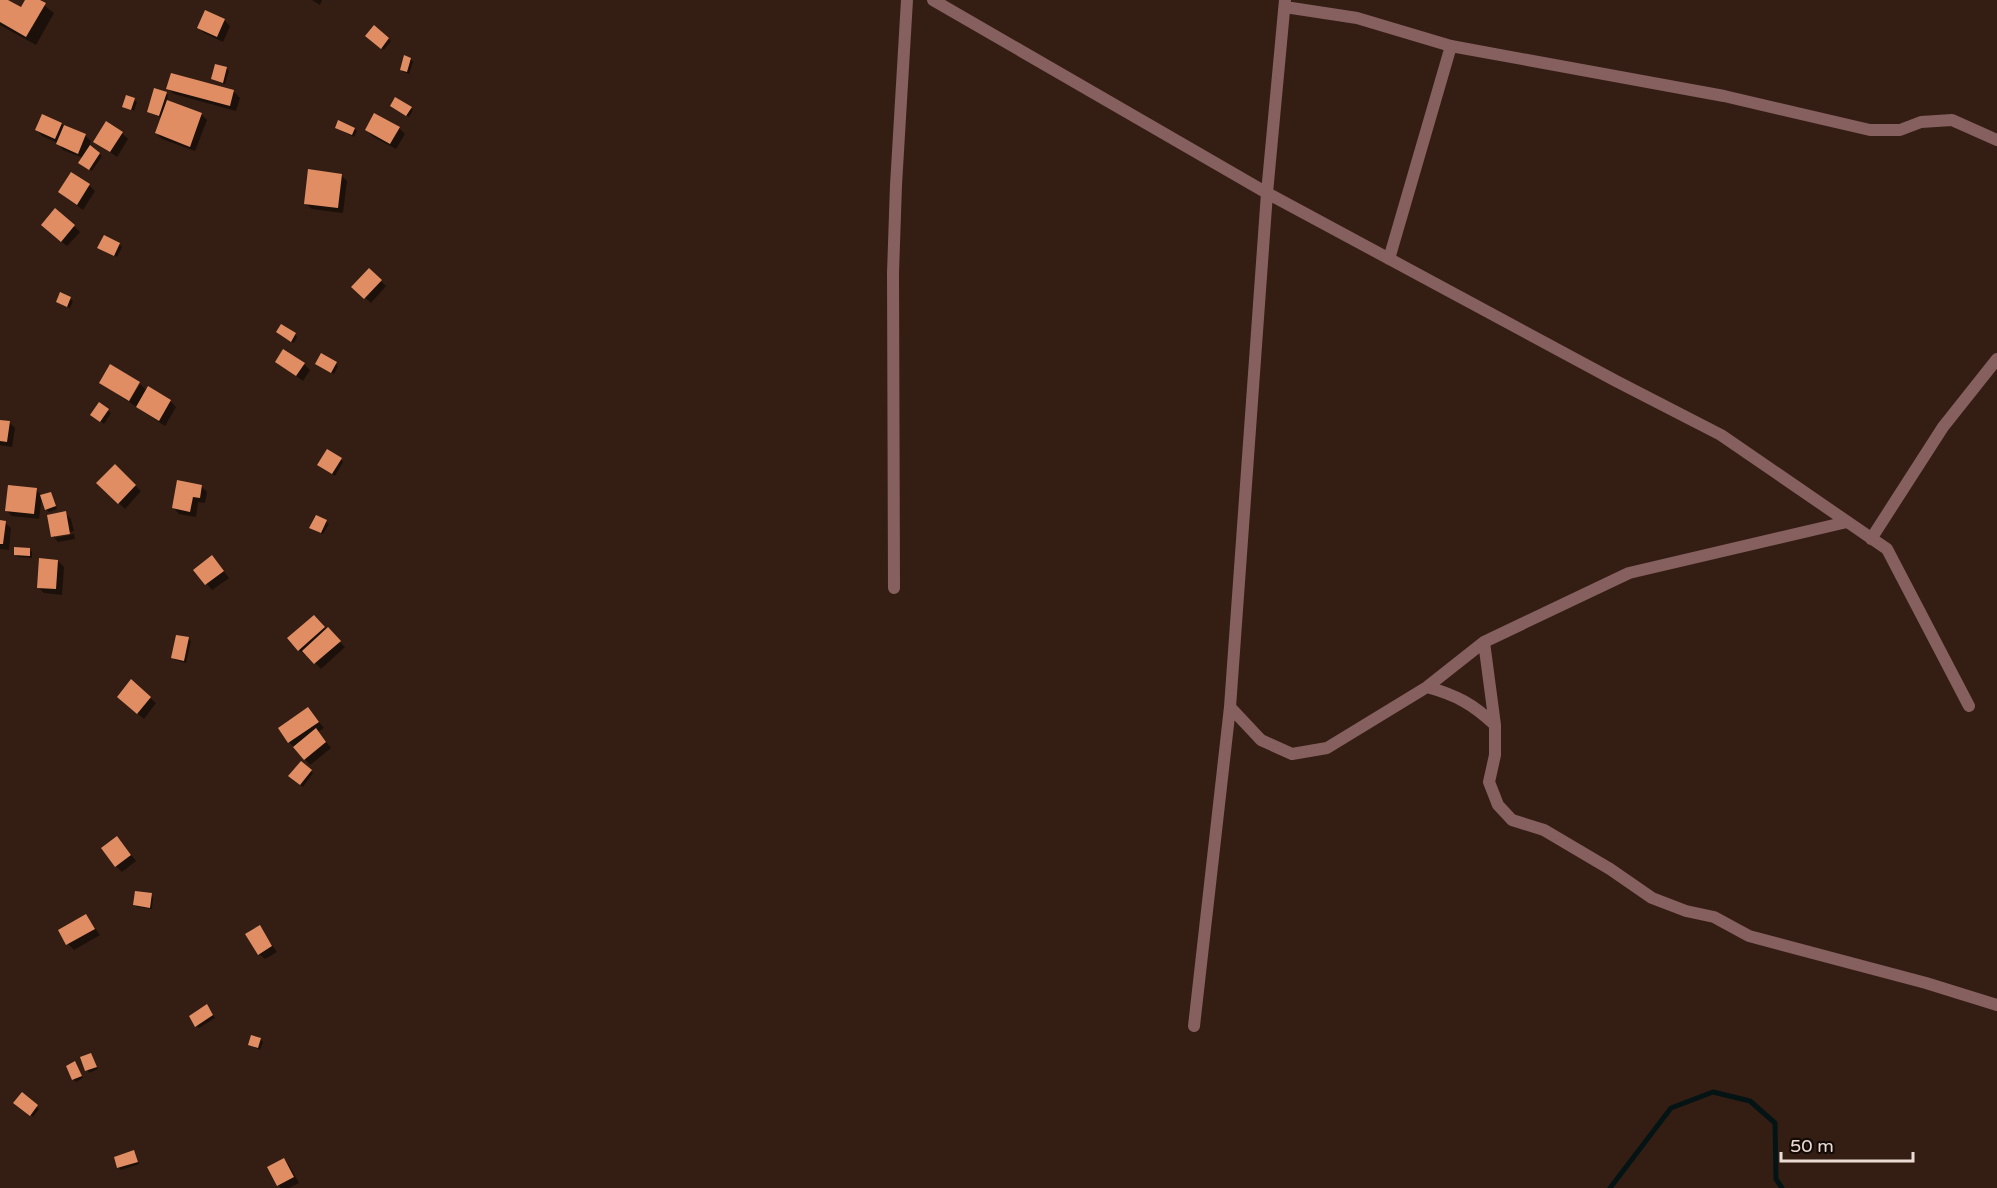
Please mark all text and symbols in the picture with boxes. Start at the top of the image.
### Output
scale bar [1781,1125,1913,1163]
text: 50 m [1790,1135,1834,1157]

